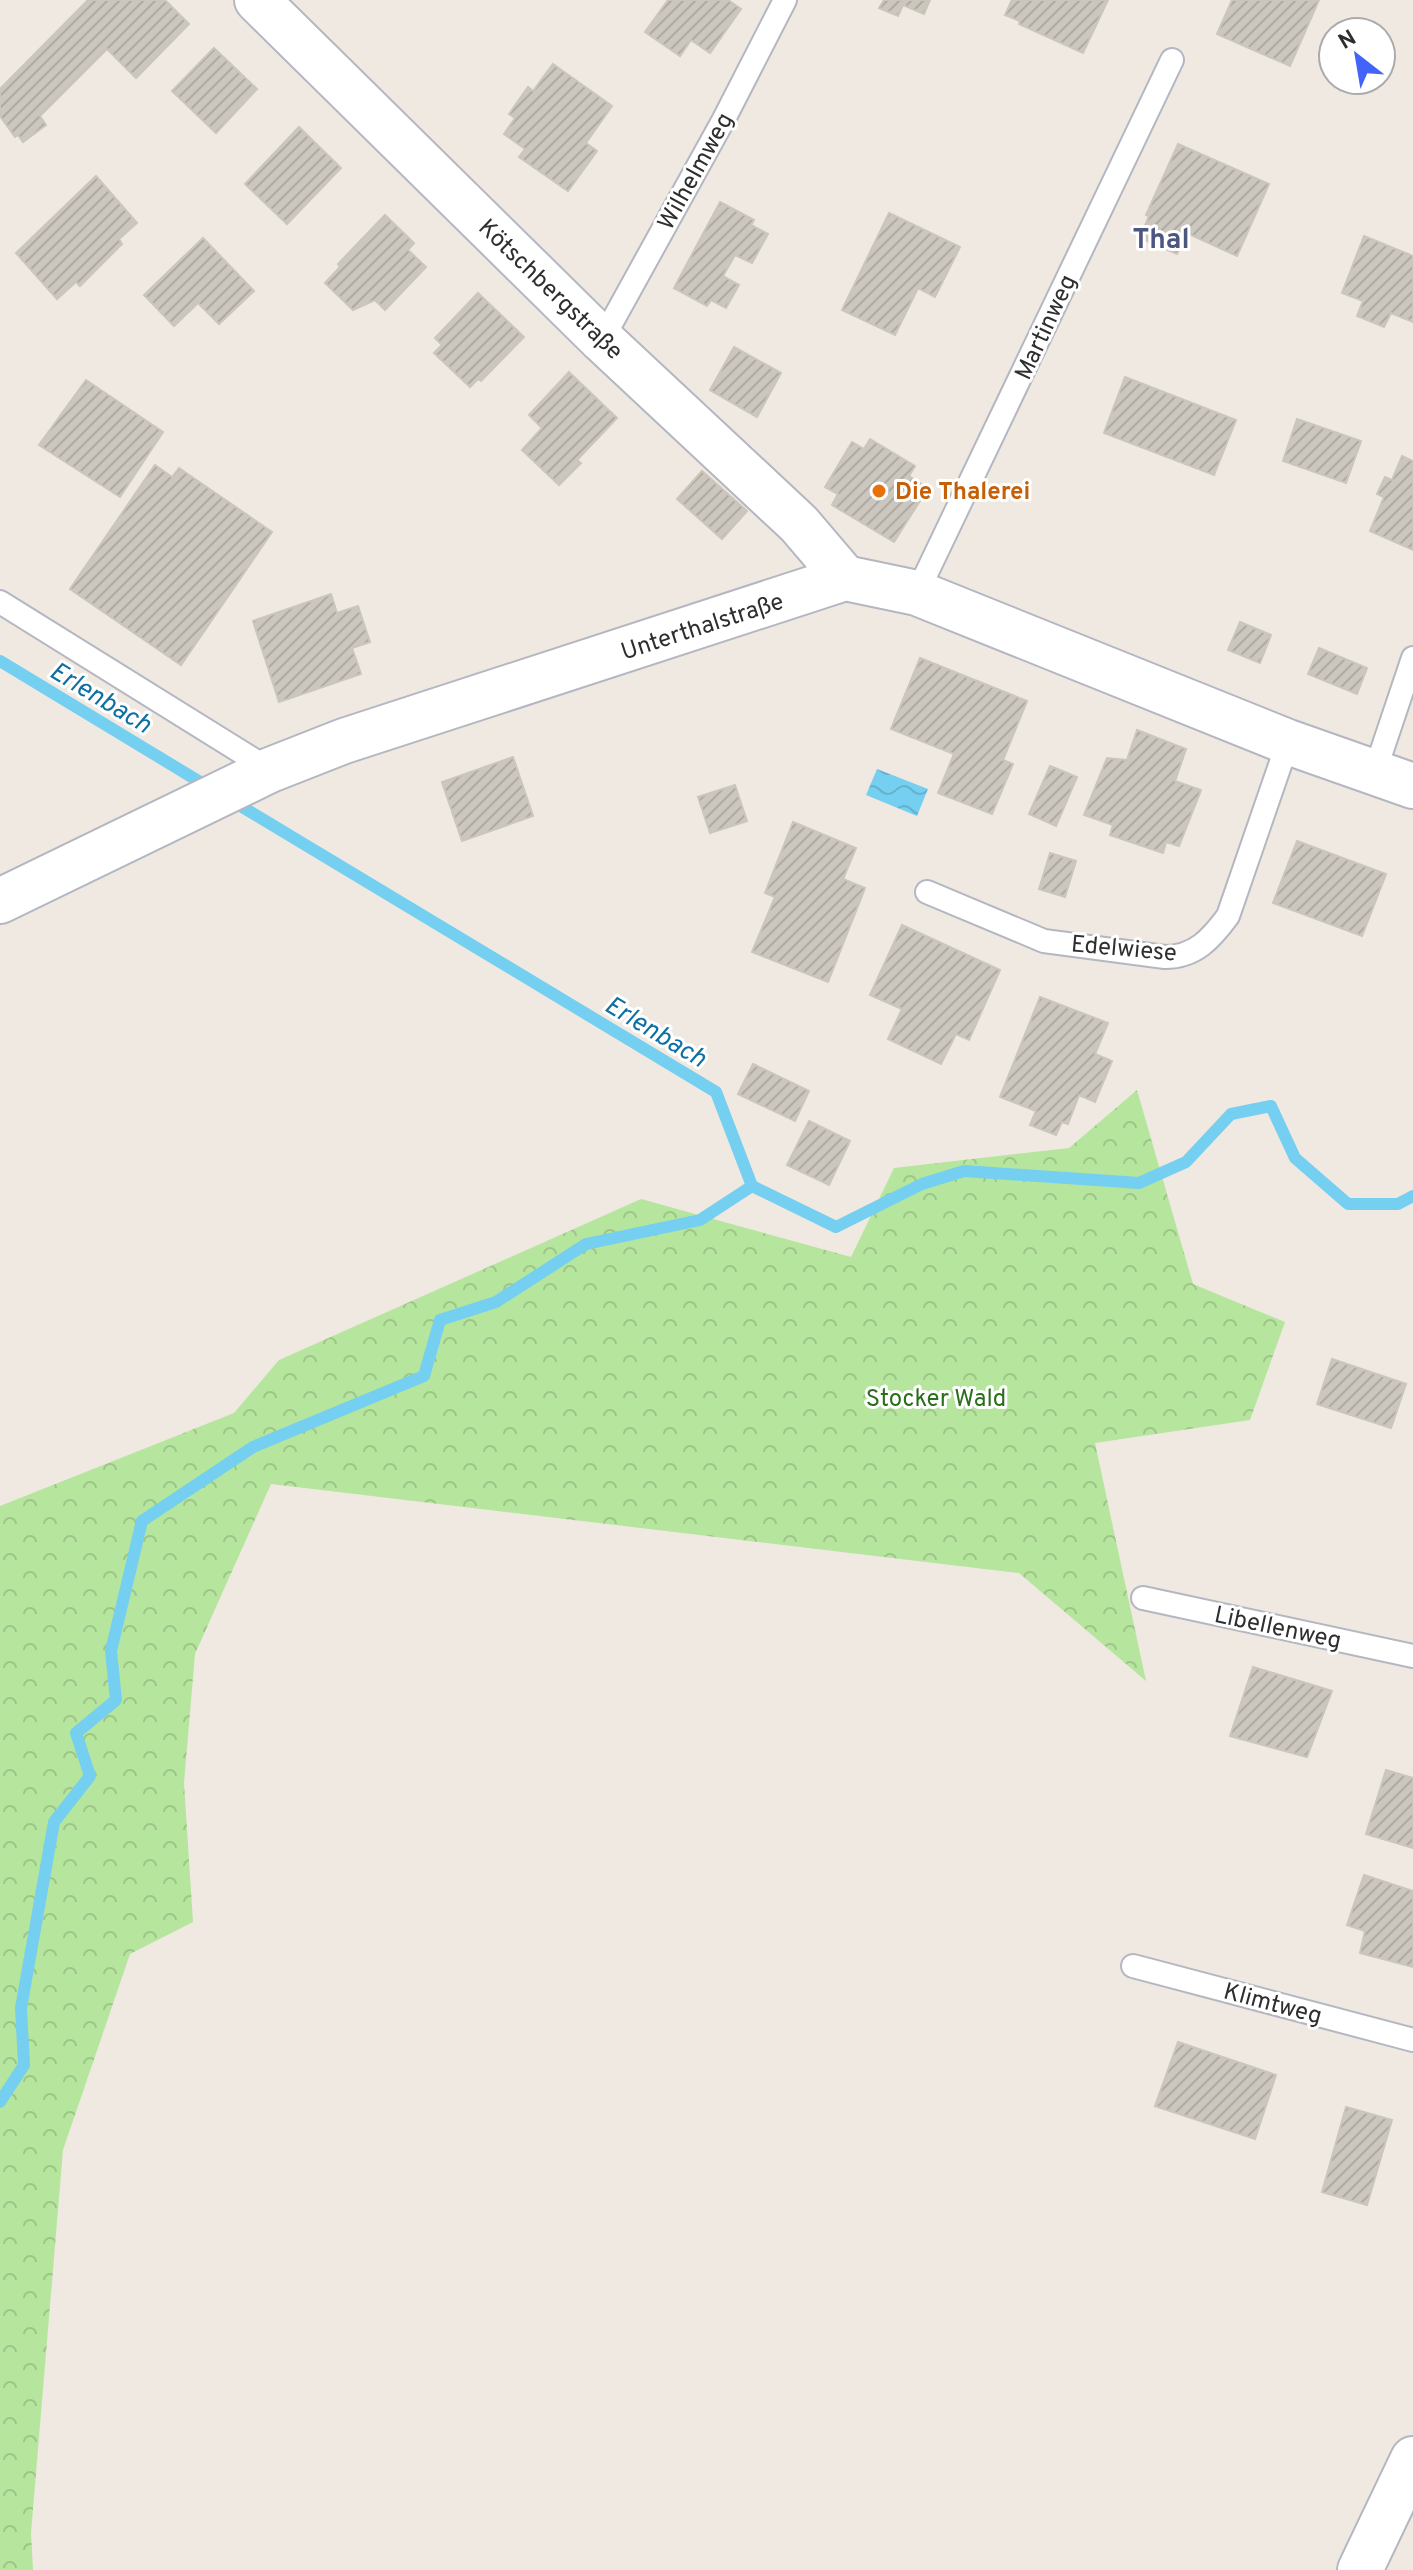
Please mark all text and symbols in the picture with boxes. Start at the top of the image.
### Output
north arrow [1317,16,1397,96]
text: N [1334,25,1362,57]
street label: Wilhelmweg [652,108,741,236]
street label: Kötschbergstraße [471,214,628,367]
district label: Thal [1132,223,1190,259]
street label: Martinweg [1009,270,1084,385]
place label: Die Thalerei [895,478,1030,508]
marker: Die Thalerei [870,482,888,500]
street label: Unterthalstraße [617,587,788,668]
water label: Erlenbach [43,656,157,742]
street label: Edelwiese [1070,930,1178,970]
water label: Erlenbach [598,990,712,1076]
park label: Stocker Wald [866,1385,1006,1415]
street label: Libellenweg [1211,1601,1344,1657]
street label: Klimtweg [1220,1977,1325,2032]

